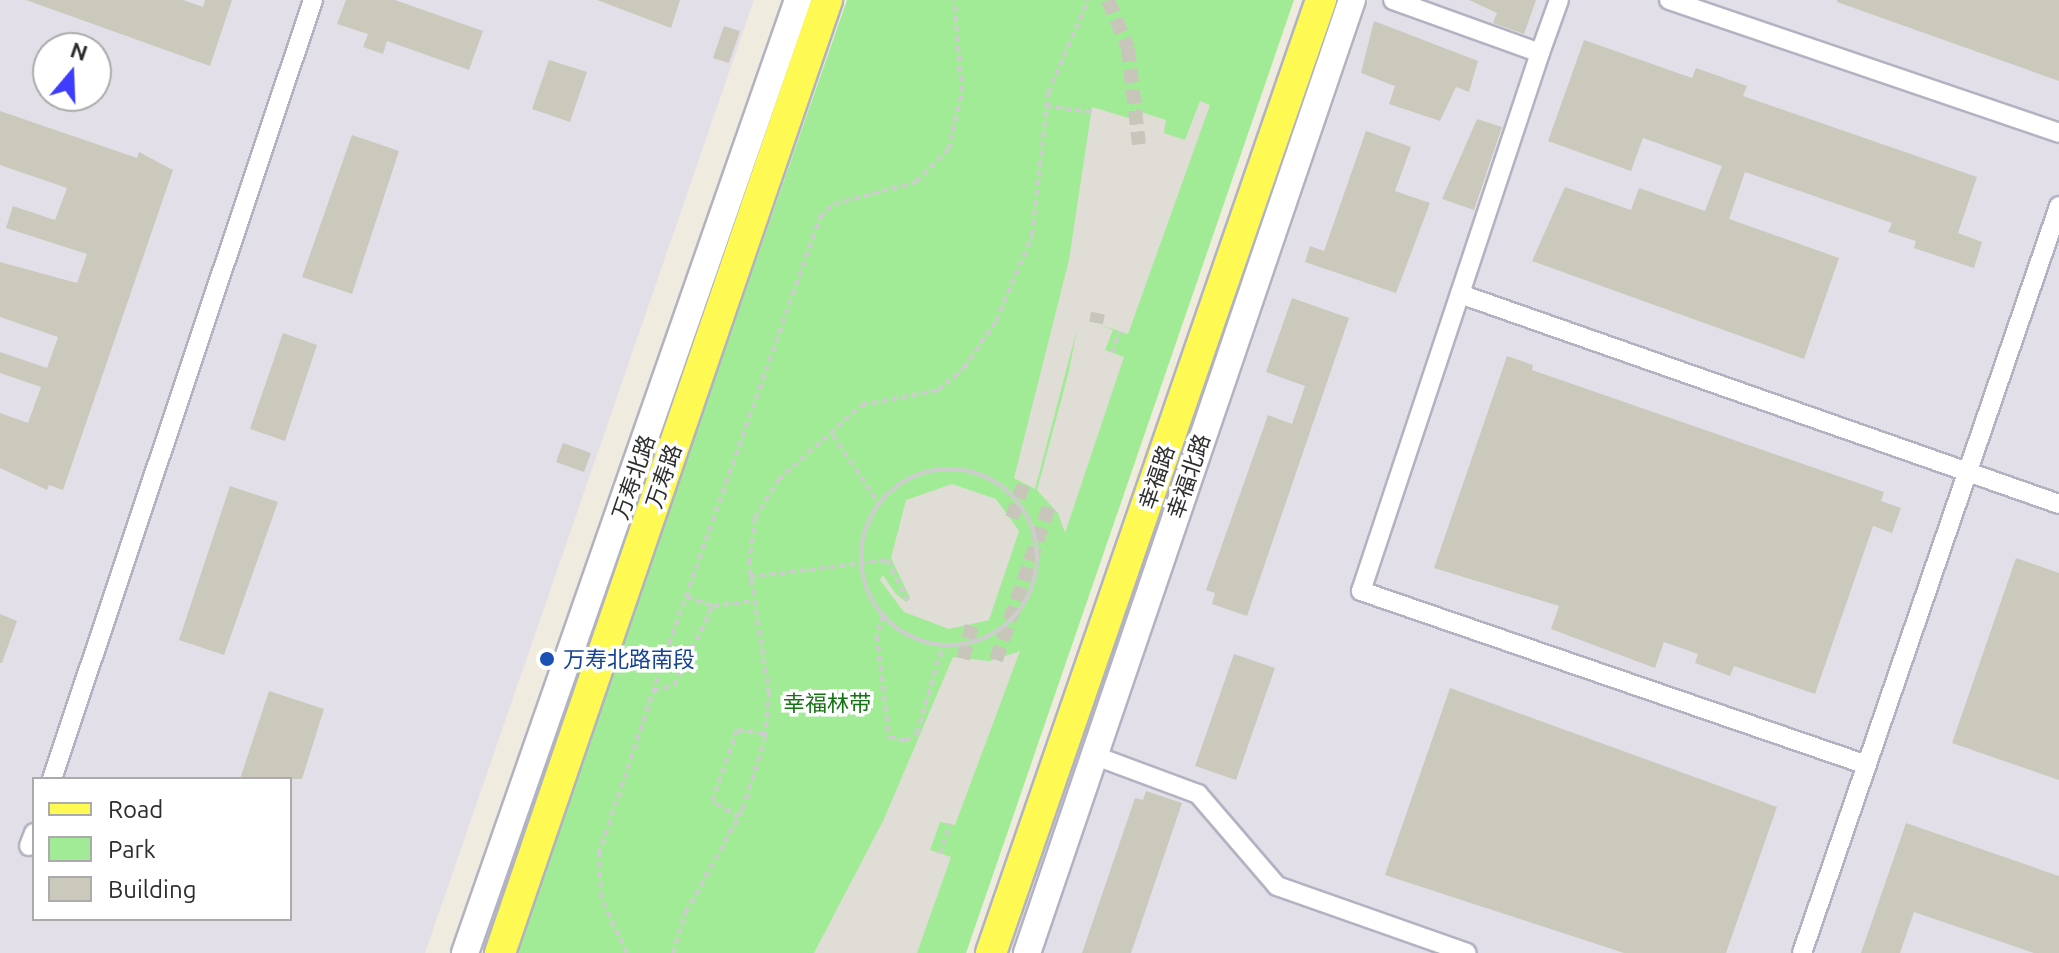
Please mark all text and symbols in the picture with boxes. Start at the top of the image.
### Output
north arrow [32,32,112,112]
text: N [67,36,91,65]
street label: 幸福北路 [1161,430,1215,522]
street label: 万寿北路 [606,431,660,523]
street label: 万寿路 [640,441,686,511]
street label: 幸福路 [1133,442,1179,512]
place label: 万寿北路南段 [563,646,695,672]
marker: 万寿北路南段 [538,650,556,668]
park label: 幸福林带 [783,690,871,716]
legend [32,777,292,921]
text: Road [108,796,163,823]
text: Park [108,836,156,863]
text: Building [108,876,196,903]

